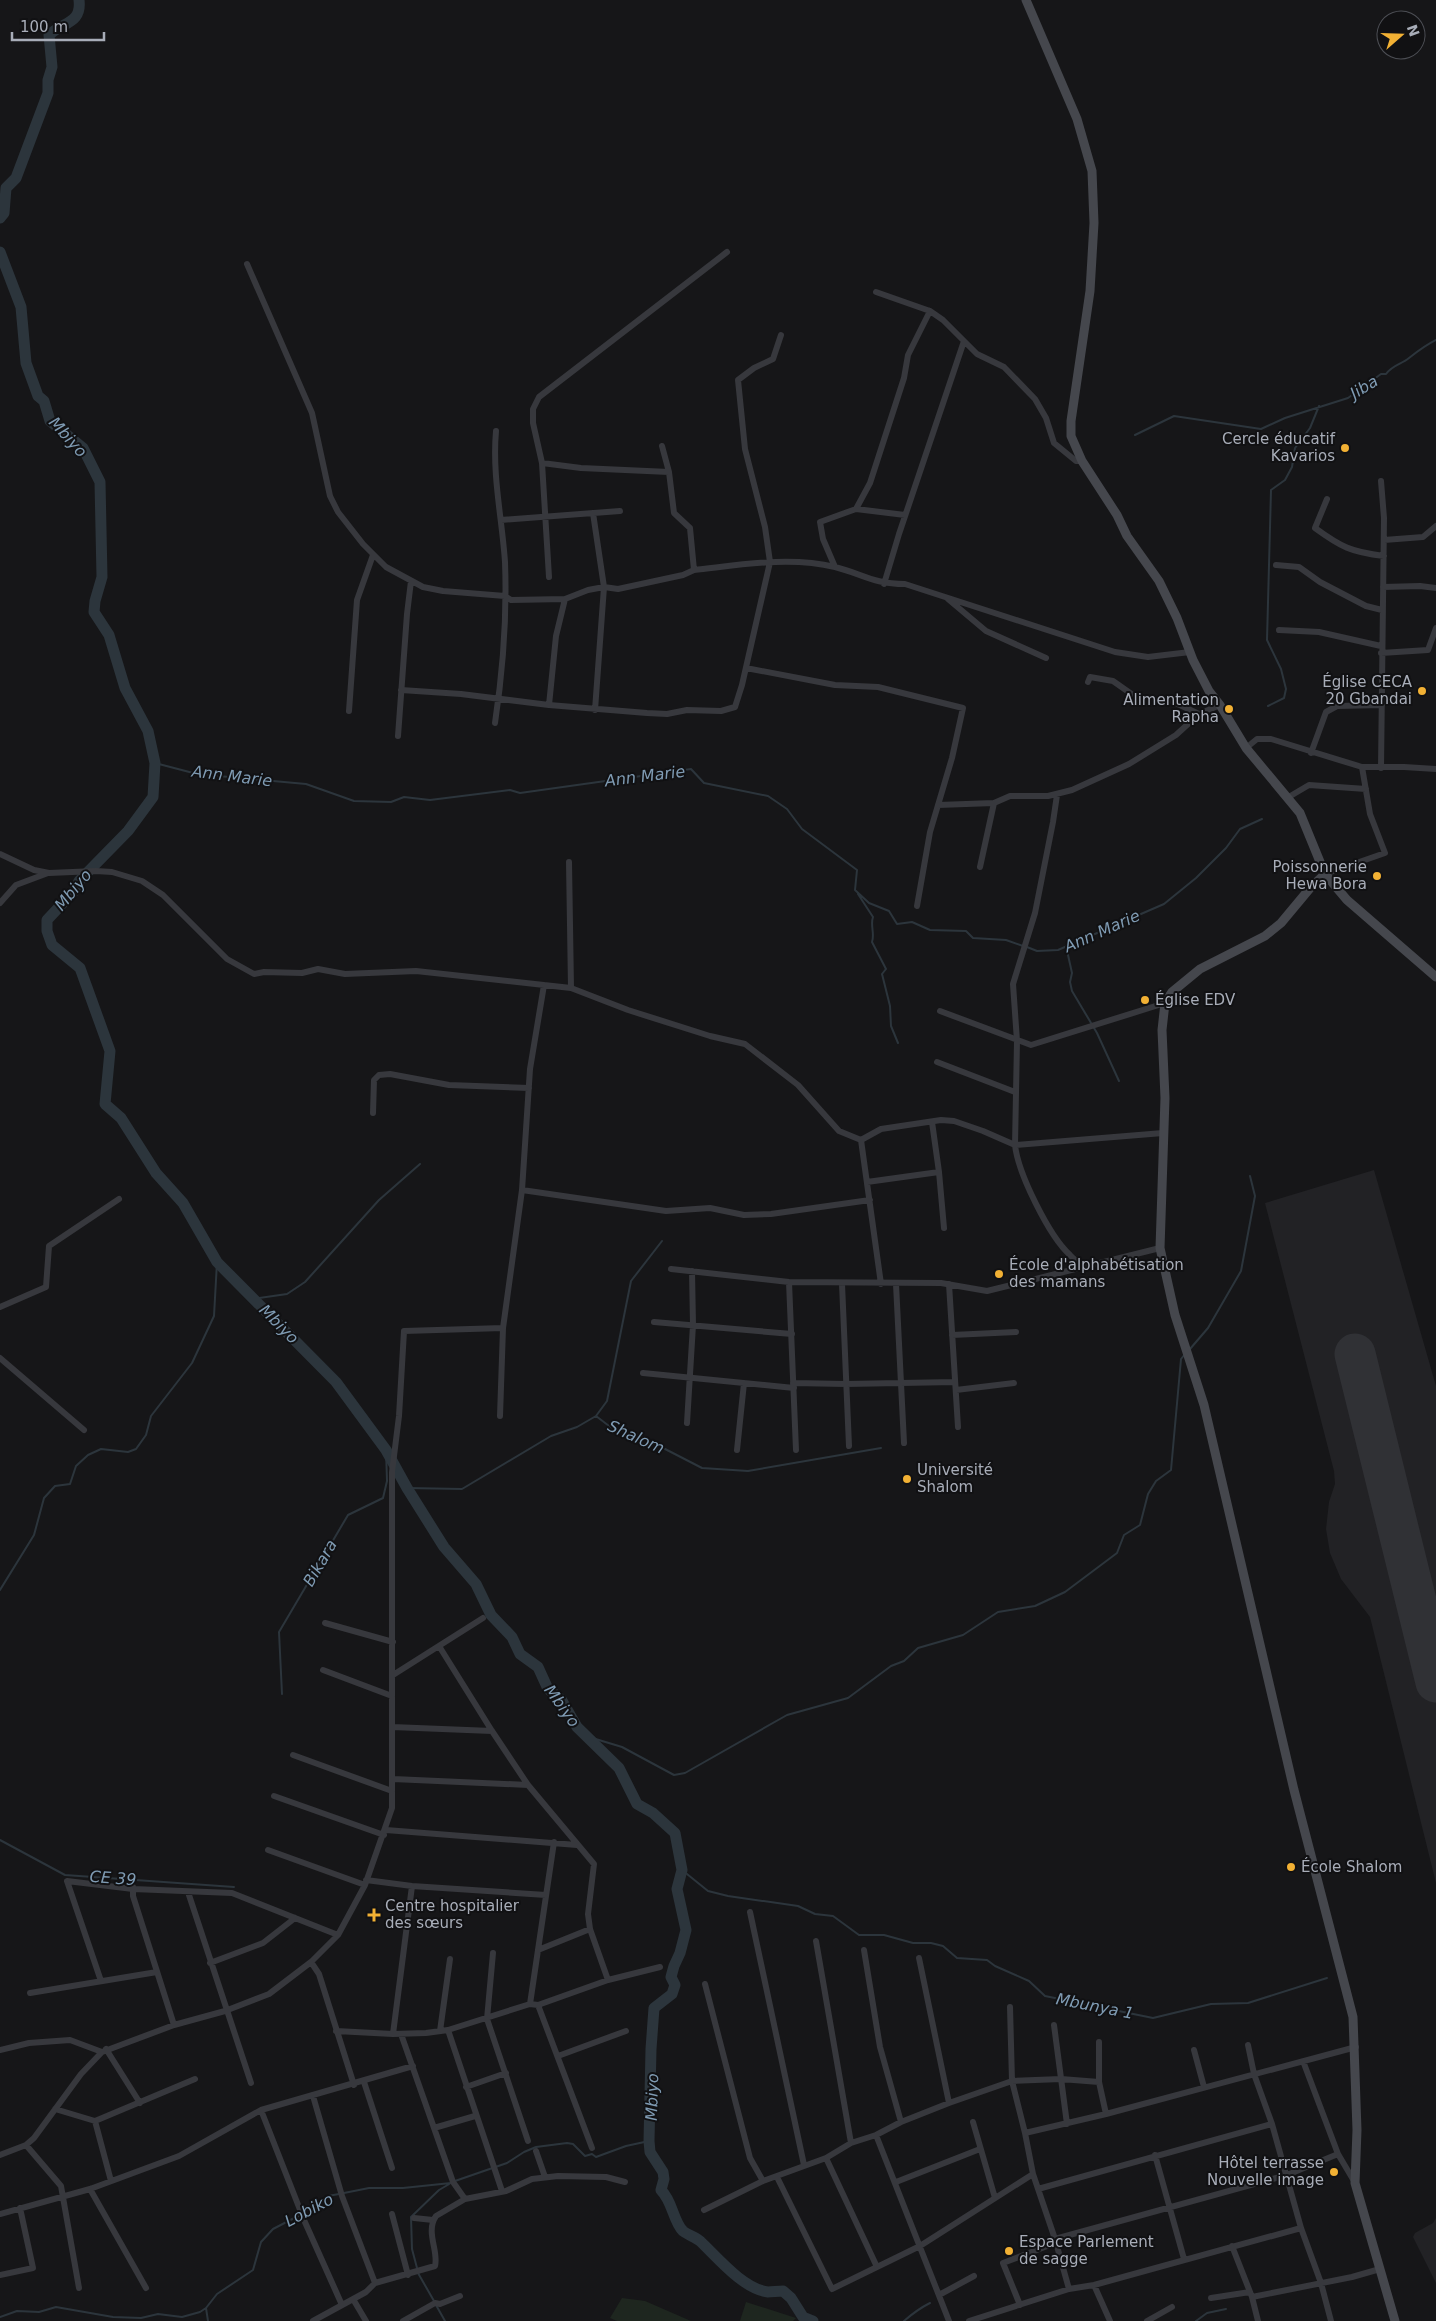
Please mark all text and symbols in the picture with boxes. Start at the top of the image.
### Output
scale bar [12,10,105,42]
north arrow [1376,10,1426,60]
text: 100 m [20,18,68,36]
text: N [1404,22,1423,39]
water label: Jiba [1344,371,1381,404]
water label: Mbiyo [45,413,91,461]
place label: Cercle éducatif Kavarios [1222,430,1336,465]
marker: Cercle éducatif Kavarios [1339,442,1351,454]
place label: Église CECA 20 Gbandai [1322,672,1413,708]
marker: Église CECA 20 Gbandai [1416,685,1428,697]
place label: Alimentation Rapha [1123,691,1219,726]
marker: Alimentation Rapha [1223,703,1235,715]
water label: Ann Marie [190,762,273,790]
water label: Ann Marie [603,762,686,790]
place label: Poissonnerie Hewa Bora [1273,858,1367,893]
water label: Mbiyo [50,865,96,914]
marker: Poissonnerie Hewa Bora [1371,870,1383,882]
water label: Ann Marie [1060,906,1143,957]
place label: Église EDV [1155,990,1236,1009]
marker: Église EDV [1139,994,1151,1006]
place label: École d'alphabétisation des mamans [1009,1255,1184,1291]
marker: École d'alphabétisation des mamans [993,1268,1005,1280]
water label: Mbiyo [255,1300,303,1348]
water label: Shalom [605,1416,667,1458]
place label: Université Shalom [917,1461,993,1496]
marker: Université Shalom [901,1473,913,1485]
water label: Bikara [299,1536,341,1590]
water label: Mbiyo [540,1681,584,1731]
place label: École Shalom [1301,1857,1402,1876]
marker: École Shalom [1285,1861,1297,1873]
water label: CE 39 [89,1867,137,1889]
place label: Centre hospitalier des sœurs [385,1897,520,1932]
marker: Centre hospitalier des sœurs [367,1908,381,1922]
water label: Mbunya 1 [1055,1989,1135,2023]
water label: Mbiyo [642,2073,662,2121]
place label: Hôtel terrasse Nouvelle image [1207,2154,1324,2189]
marker: Hôtel terrasse Nouvelle image [1328,2166,1340,2178]
water label: Lobiko [281,2189,337,2231]
place label: Espace Parlement de sagge [1019,2233,1154,2268]
marker: Espace Parlement de sagge [1003,2245,1015,2257]

